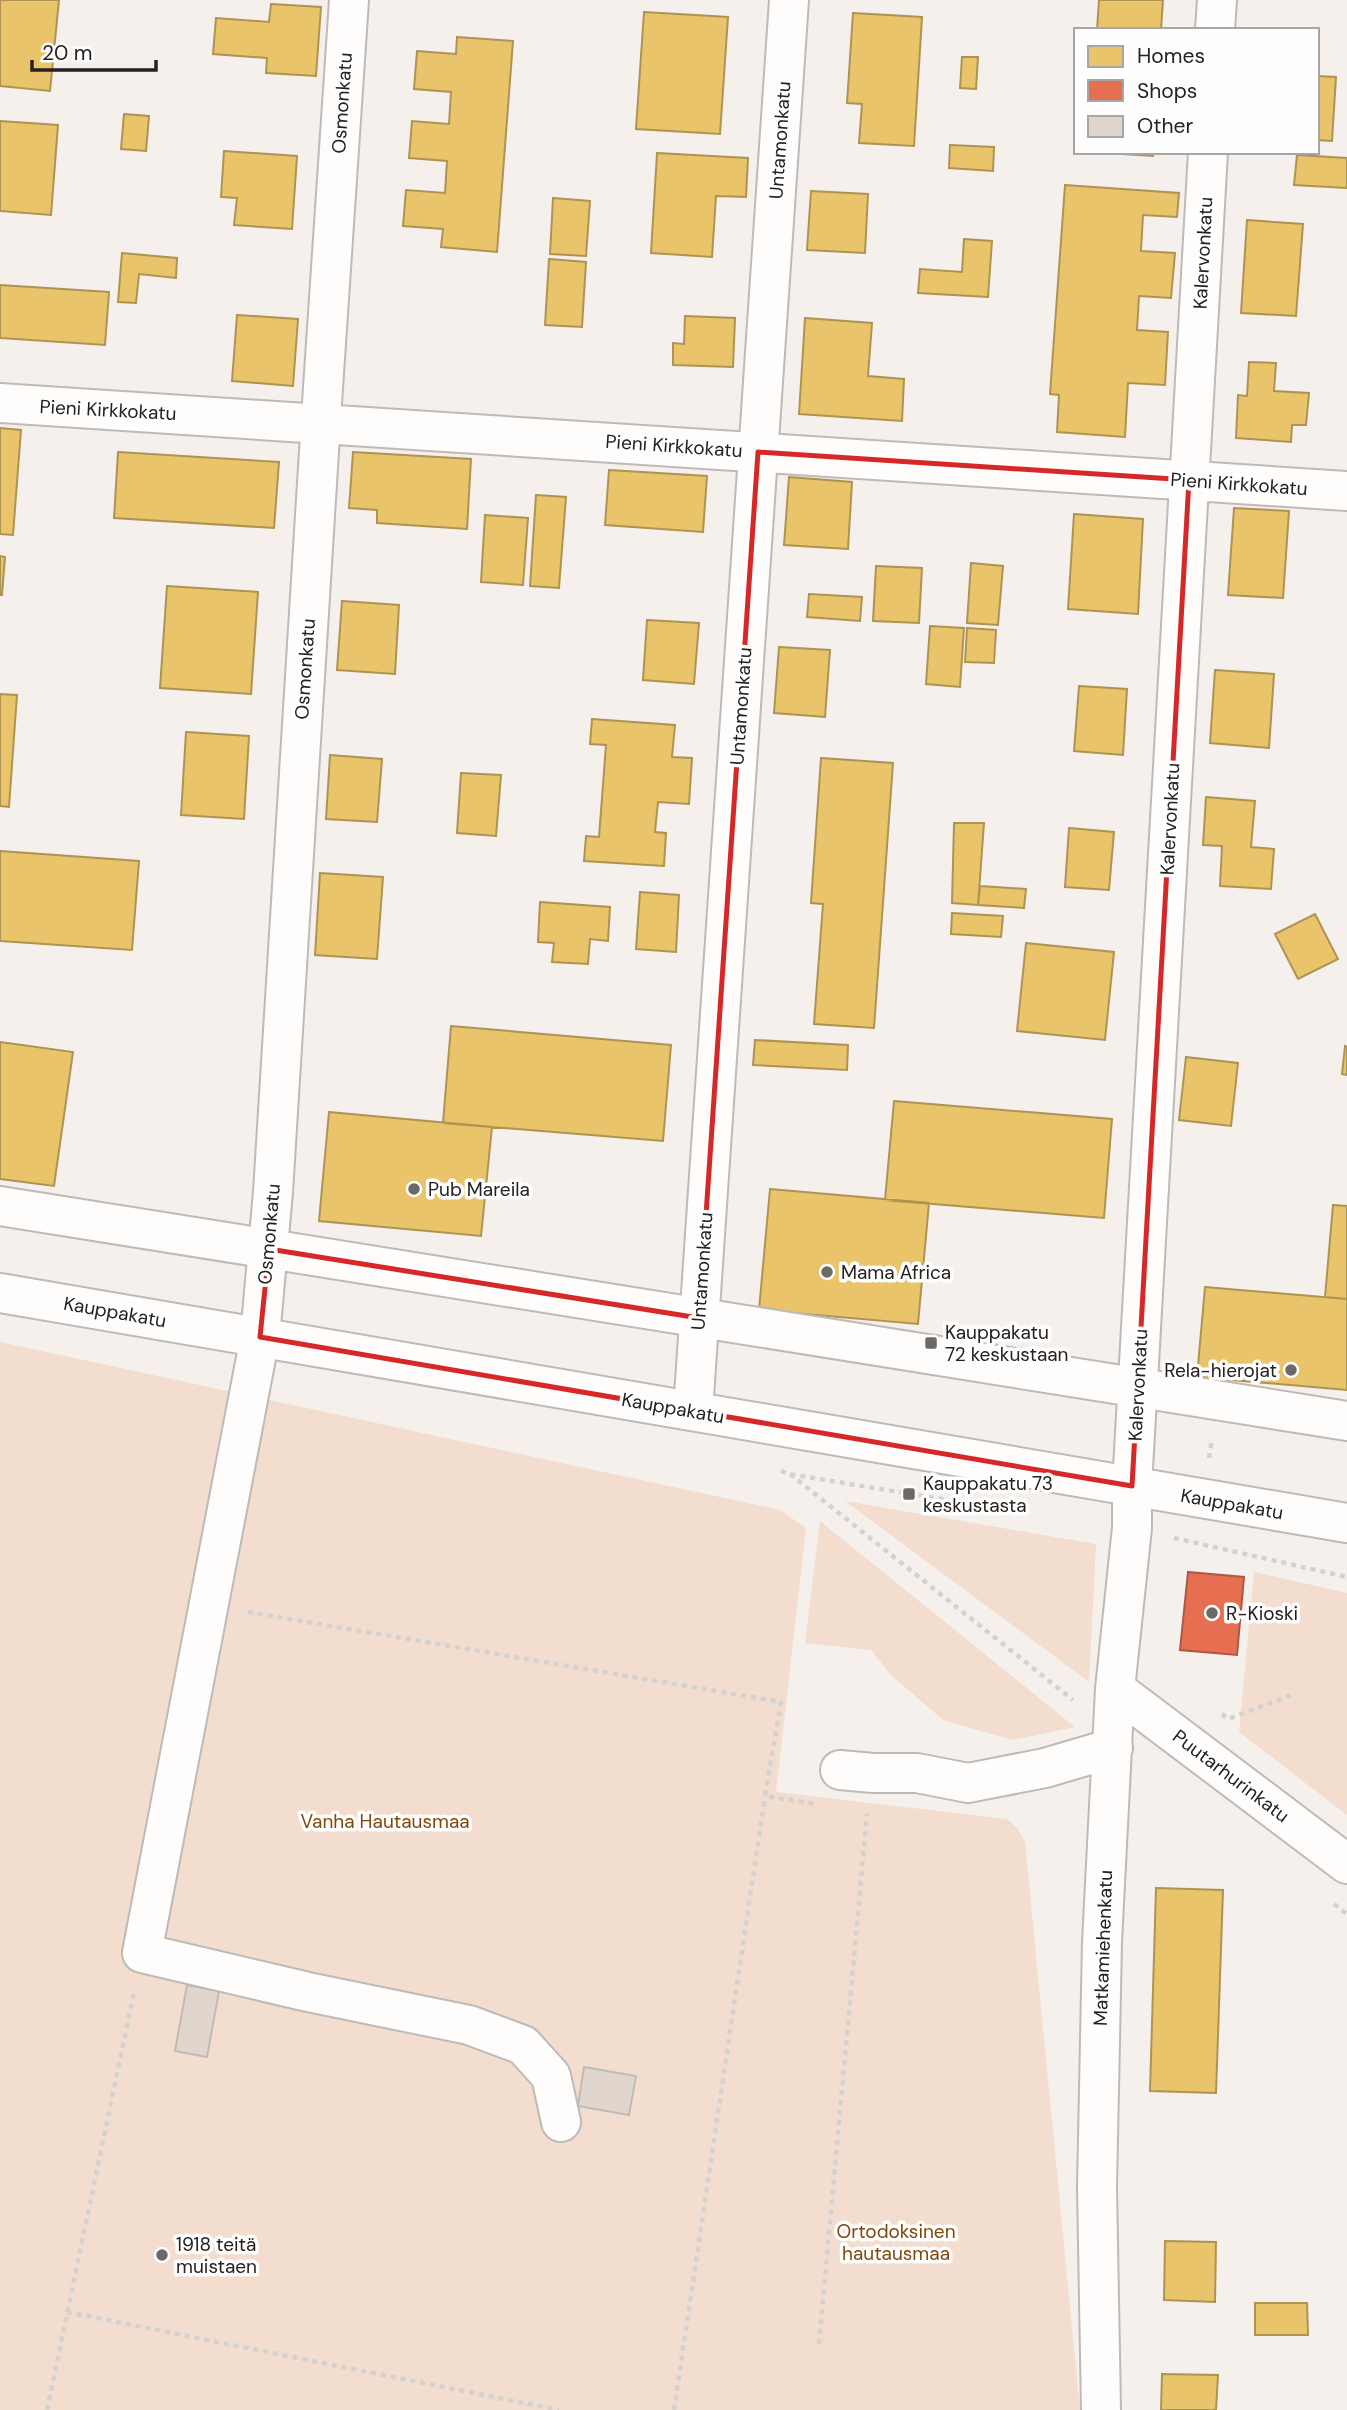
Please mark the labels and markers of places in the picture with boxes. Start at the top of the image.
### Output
place label: Pub Mareila [428,1177,530,1202]
marker: Pub Mareila [406,1181,422,1197]
place label: Mama Africa [841,1260,951,1285]
marker: Mama Africa [819,1264,835,1280]
place label: Kauppakatu 72 keskustaan [945,1320,1068,1367]
marker: Kauppakatu 72 keskustaan [923,1335,939,1351]
place label: Rela-hierojat [1164,1358,1277,1383]
marker: Rela-hierojat [1283,1362,1299,1378]
place label: Kauppakatu 73 keskustasta [923,1471,1053,1518]
marker: Kauppakatu 73 keskustasta [901,1486,917,1502]
place label: R-Kioski [1226,1601,1298,1626]
marker: R-Kioski [1204,1605,1220,1621]
place label: 1918 teitä muistaen [176,2232,257,2279]
marker: 1918 teitä muistaen [154,2247,170,2263]

